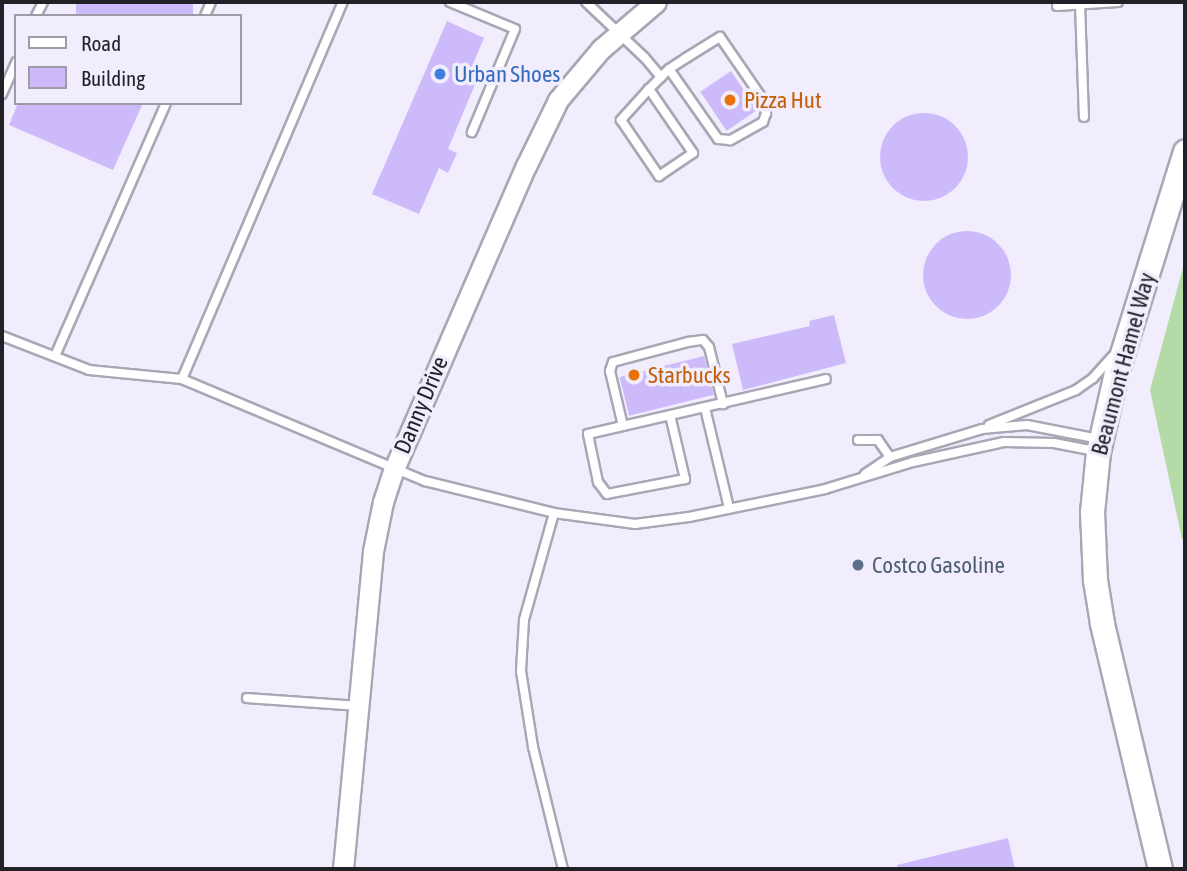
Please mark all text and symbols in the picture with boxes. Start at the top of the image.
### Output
legend [14,14,242,105]
text: Road [81,31,121,55]
place label: Urban Shoes [454,60,560,88]
text: Building [81,66,145,90]
marker: Urban Shoes [432,66,448,82]
place label: Pizza Hut [744,86,822,114]
marker: Pizza Hut [722,92,738,108]
street label: Beaumont Hamel Way [1085,270,1161,458]
street label: Danny Drive [388,352,454,458]
place label: Starbucks [648,361,731,389]
marker: Starbucks [626,367,642,383]
place label: Costco Gasoline [872,551,1005,579]
marker: Costco Gasoline [850,557,866,573]

